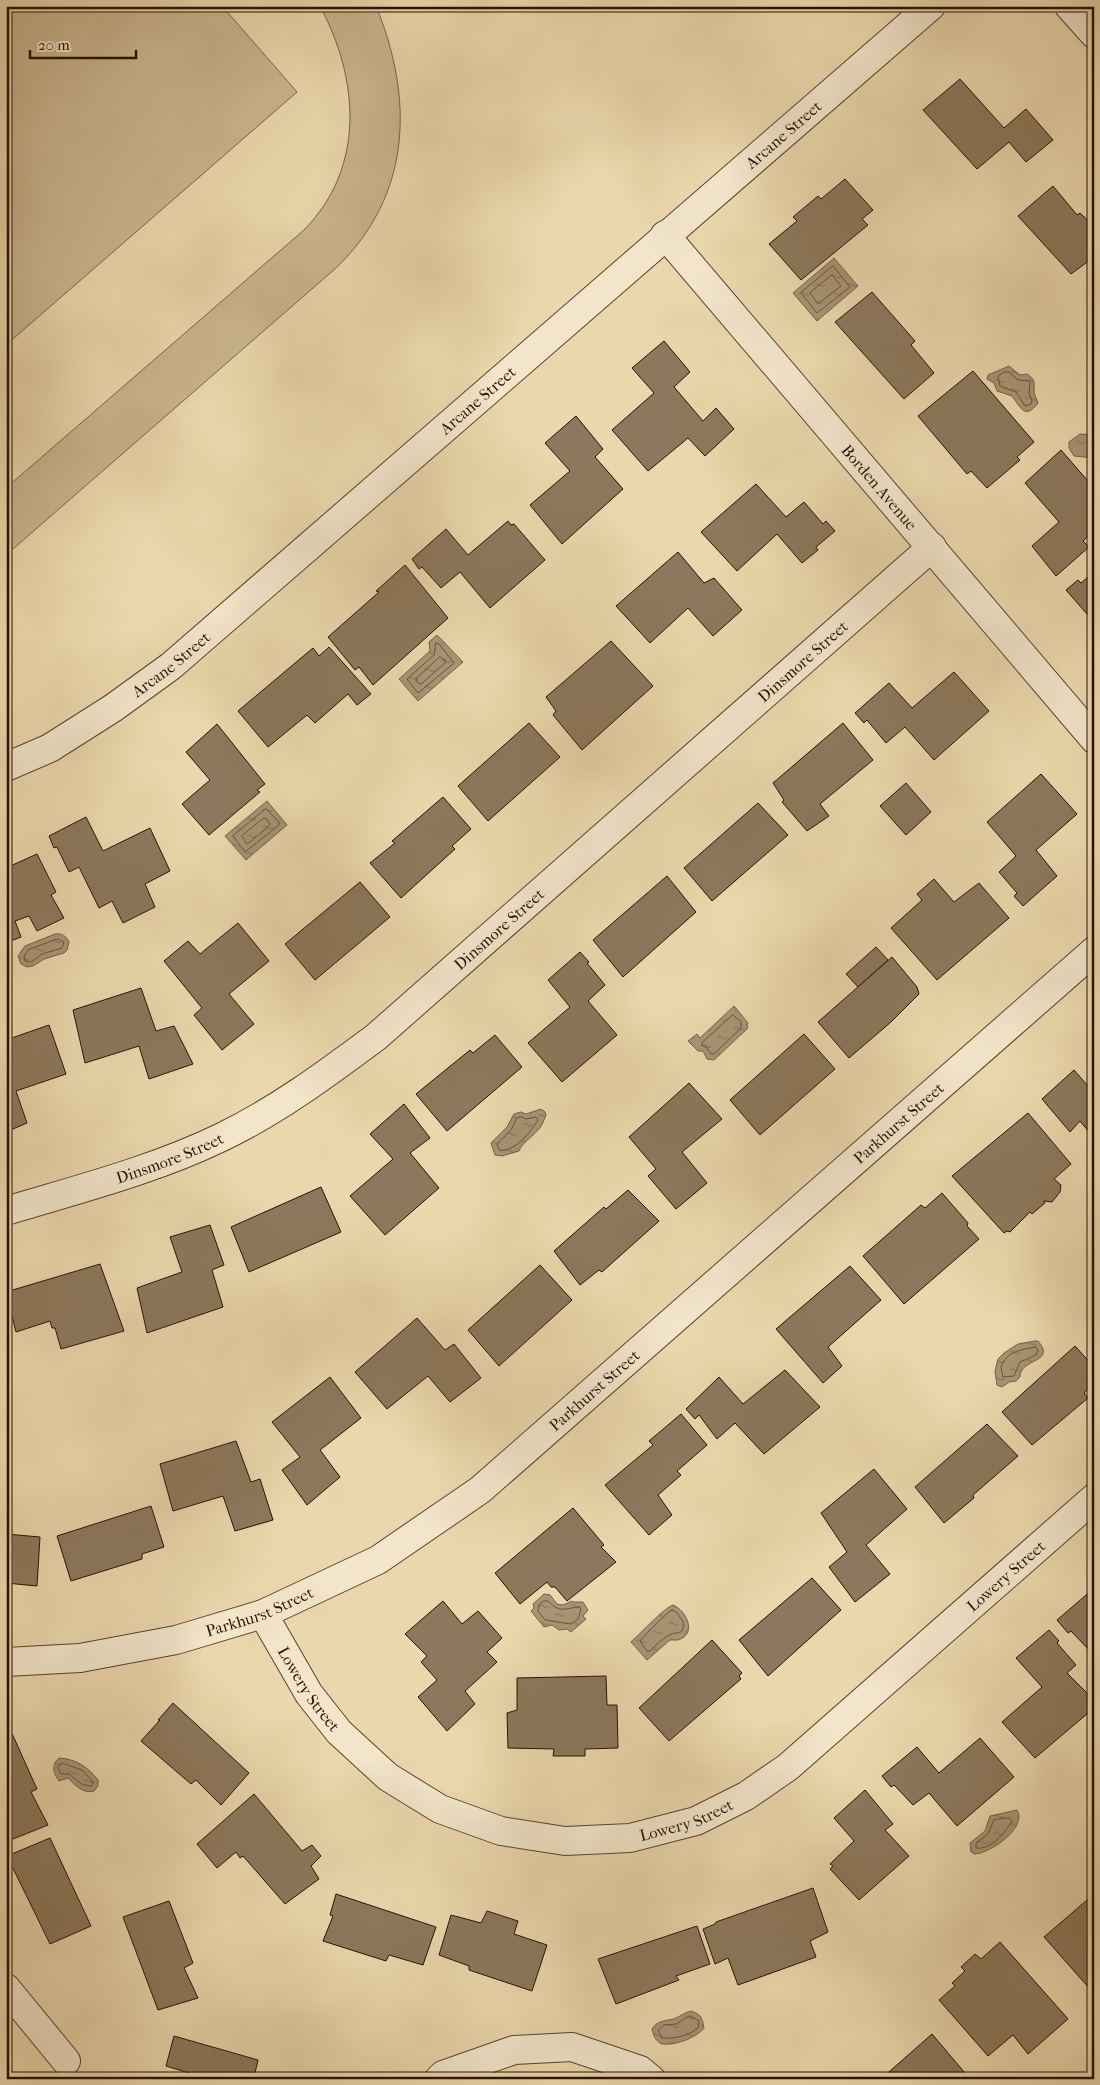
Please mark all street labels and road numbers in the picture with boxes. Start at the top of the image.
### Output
street label: Arcane Street [741,96,825,173]
street label: Arcane Street [435,362,520,439]
street label: Borden Avenue [838,441,921,534]
street label: Dinsmore Street [754,616,852,706]
street label: Arcane Street [127,627,214,701]
street label: Dinsmore Street [450,884,548,974]
street label: Parkhurst Street [849,1078,948,1167]
street label: Dinsmore Street [113,1128,227,1187]
street label: Parkhurst Street [545,1345,643,1435]
street label: Lowery Street [963,1536,1049,1615]
street label: Parkhurst Street [203,1582,316,1640]
street label: Lowery Street [274,1643,344,1735]
street label: Lowery Street [637,1795,736,1845]

